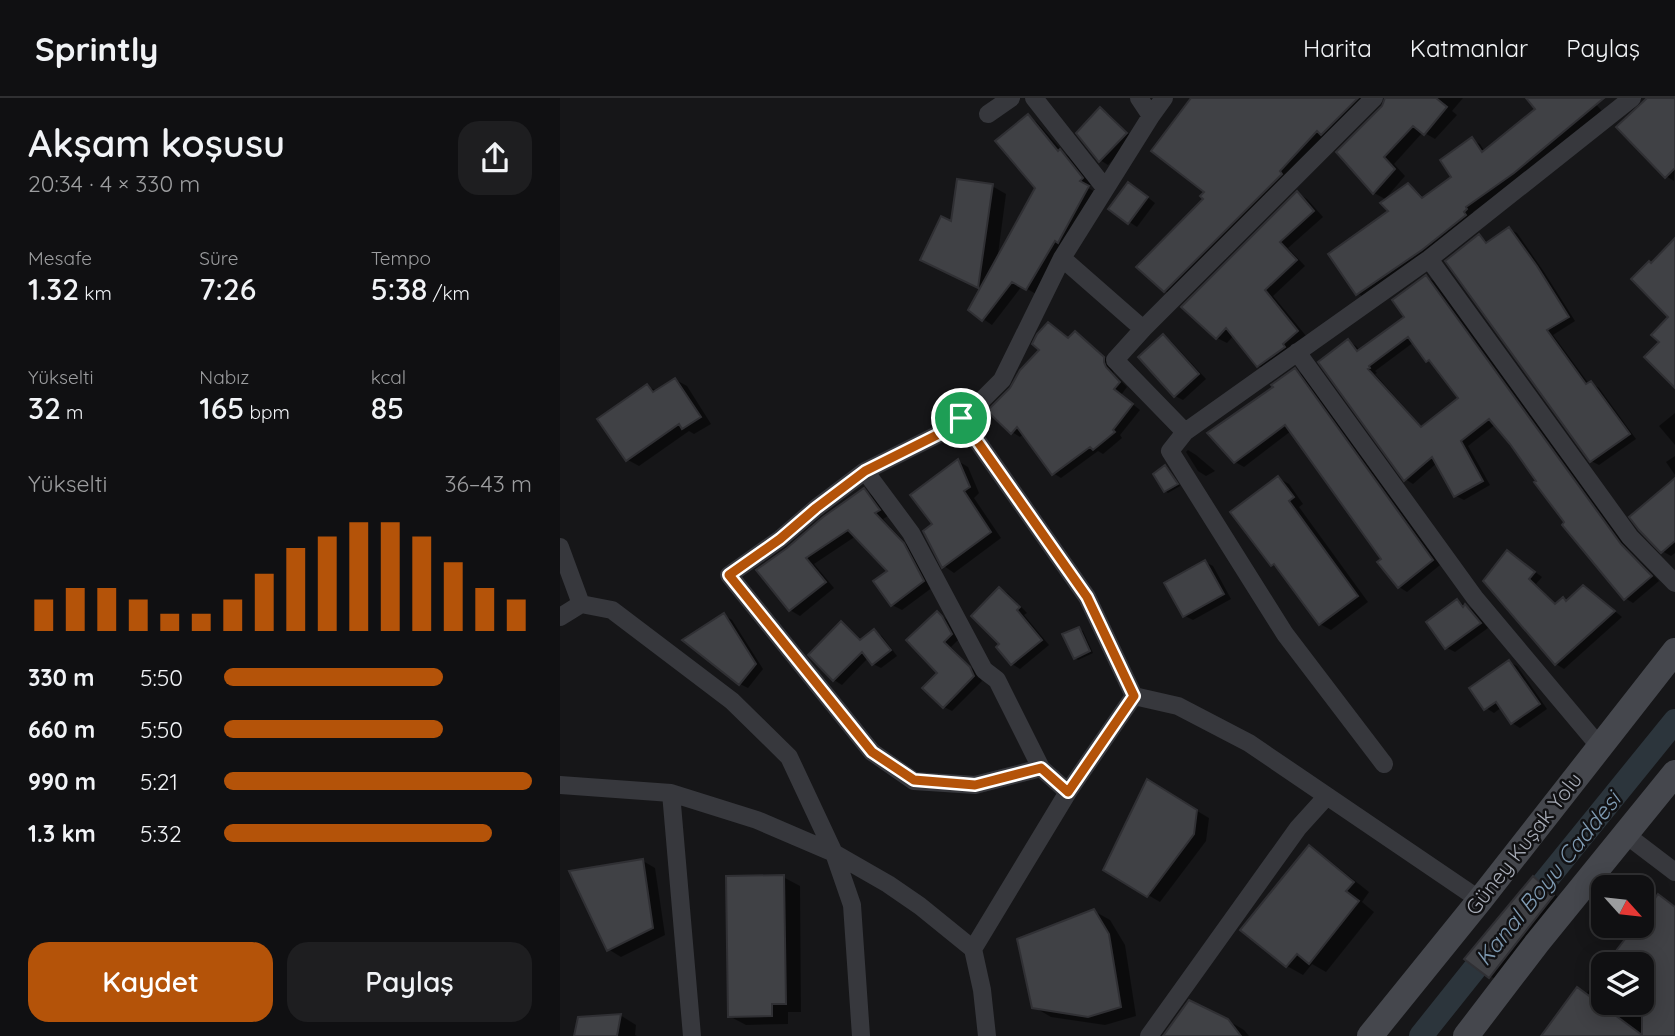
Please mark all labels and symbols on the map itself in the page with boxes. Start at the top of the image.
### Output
pin [931,388,991,448]
street label: Güney Kuşak Yolu [1459,767,1587,920]
water label: Kanal Boyu Caddesi [1469,784,1628,971]
north arrow [1591,875,1654,938]

